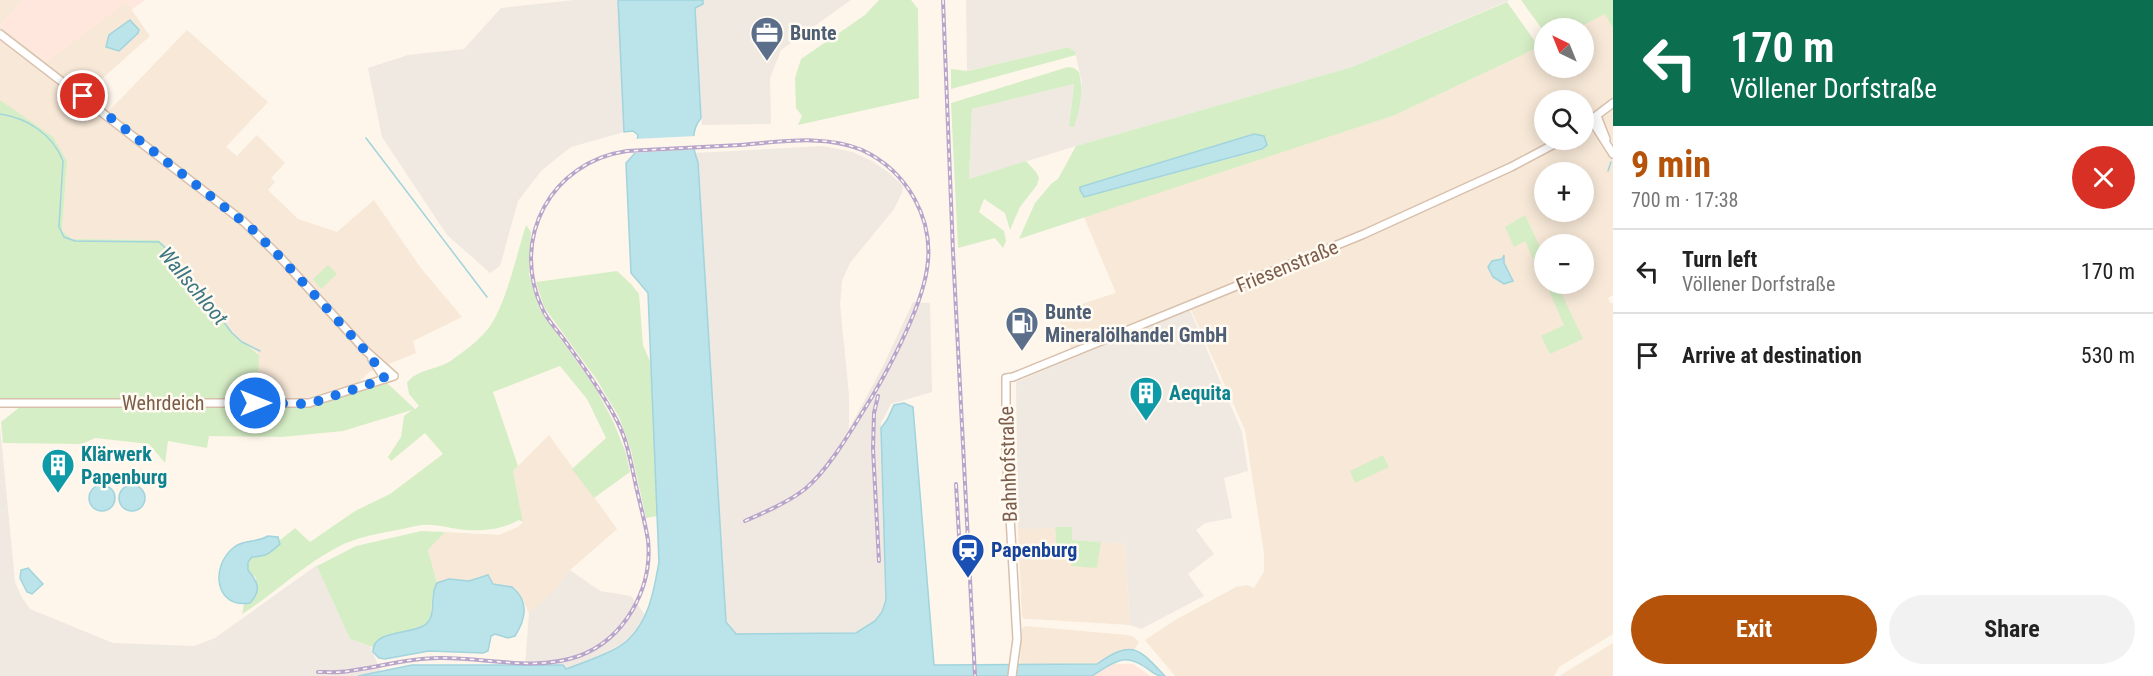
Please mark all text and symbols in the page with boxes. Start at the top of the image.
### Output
office icon: Bunte [749,15,785,62]
north arrow [1534,18,1594,78]
map controls [1534,18,1594,294]
place label: Bunte [790,21,837,45]
text: 170 m [1730,23,1835,72]
icon: left [1631,24,1709,102]
pin [57,70,108,121]
text: Völlener Dorfstraße [1730,73,1937,105]
icon: arrive [66,79,99,112]
button: search [1534,90,1594,150]
text: 9 min [1631,144,1711,186]
button: close [2072,146,2135,209]
button: + [1534,162,1594,222]
text: 700 m · 17:38 [1631,188,1738,212]
button: − [1534,234,1594,294]
street label: Friesenstraße [1233,235,1341,297]
water label: Wallschloot [154,242,233,330]
text: Turn left [1682,247,1757,272]
icon: left [1631,255,1664,288]
text: 170 m [2081,259,2135,284]
text: Völlener Dorfstraße [1682,272,1835,296]
place label: Bunte Mineralölhandel GmbH [1045,300,1227,347]
fuel station icon: Bunte Mineralölhandel GmbH [1004,305,1040,352]
icon: arrive [1631,339,1664,372]
text: Arrive at destination [1682,343,1862,368]
text: 530 m [2081,343,2135,368]
position arrow [223,371,287,435]
building icon: Aequita [1128,375,1164,422]
place label: Aequita [1169,381,1231,405]
street label: Wehrdeich [122,391,204,415]
street label: Bahnhofstraße [994,406,1022,522]
place label: Klärwerk Papenburg [81,442,167,489]
building icon: Klärwerk Papenburg [40,447,76,494]
station icon: Papenburg [950,532,986,579]
place label: Papenburg [991,538,1077,562]
button: Exit [1631,595,1877,664]
button: Share [1889,595,2135,664]

